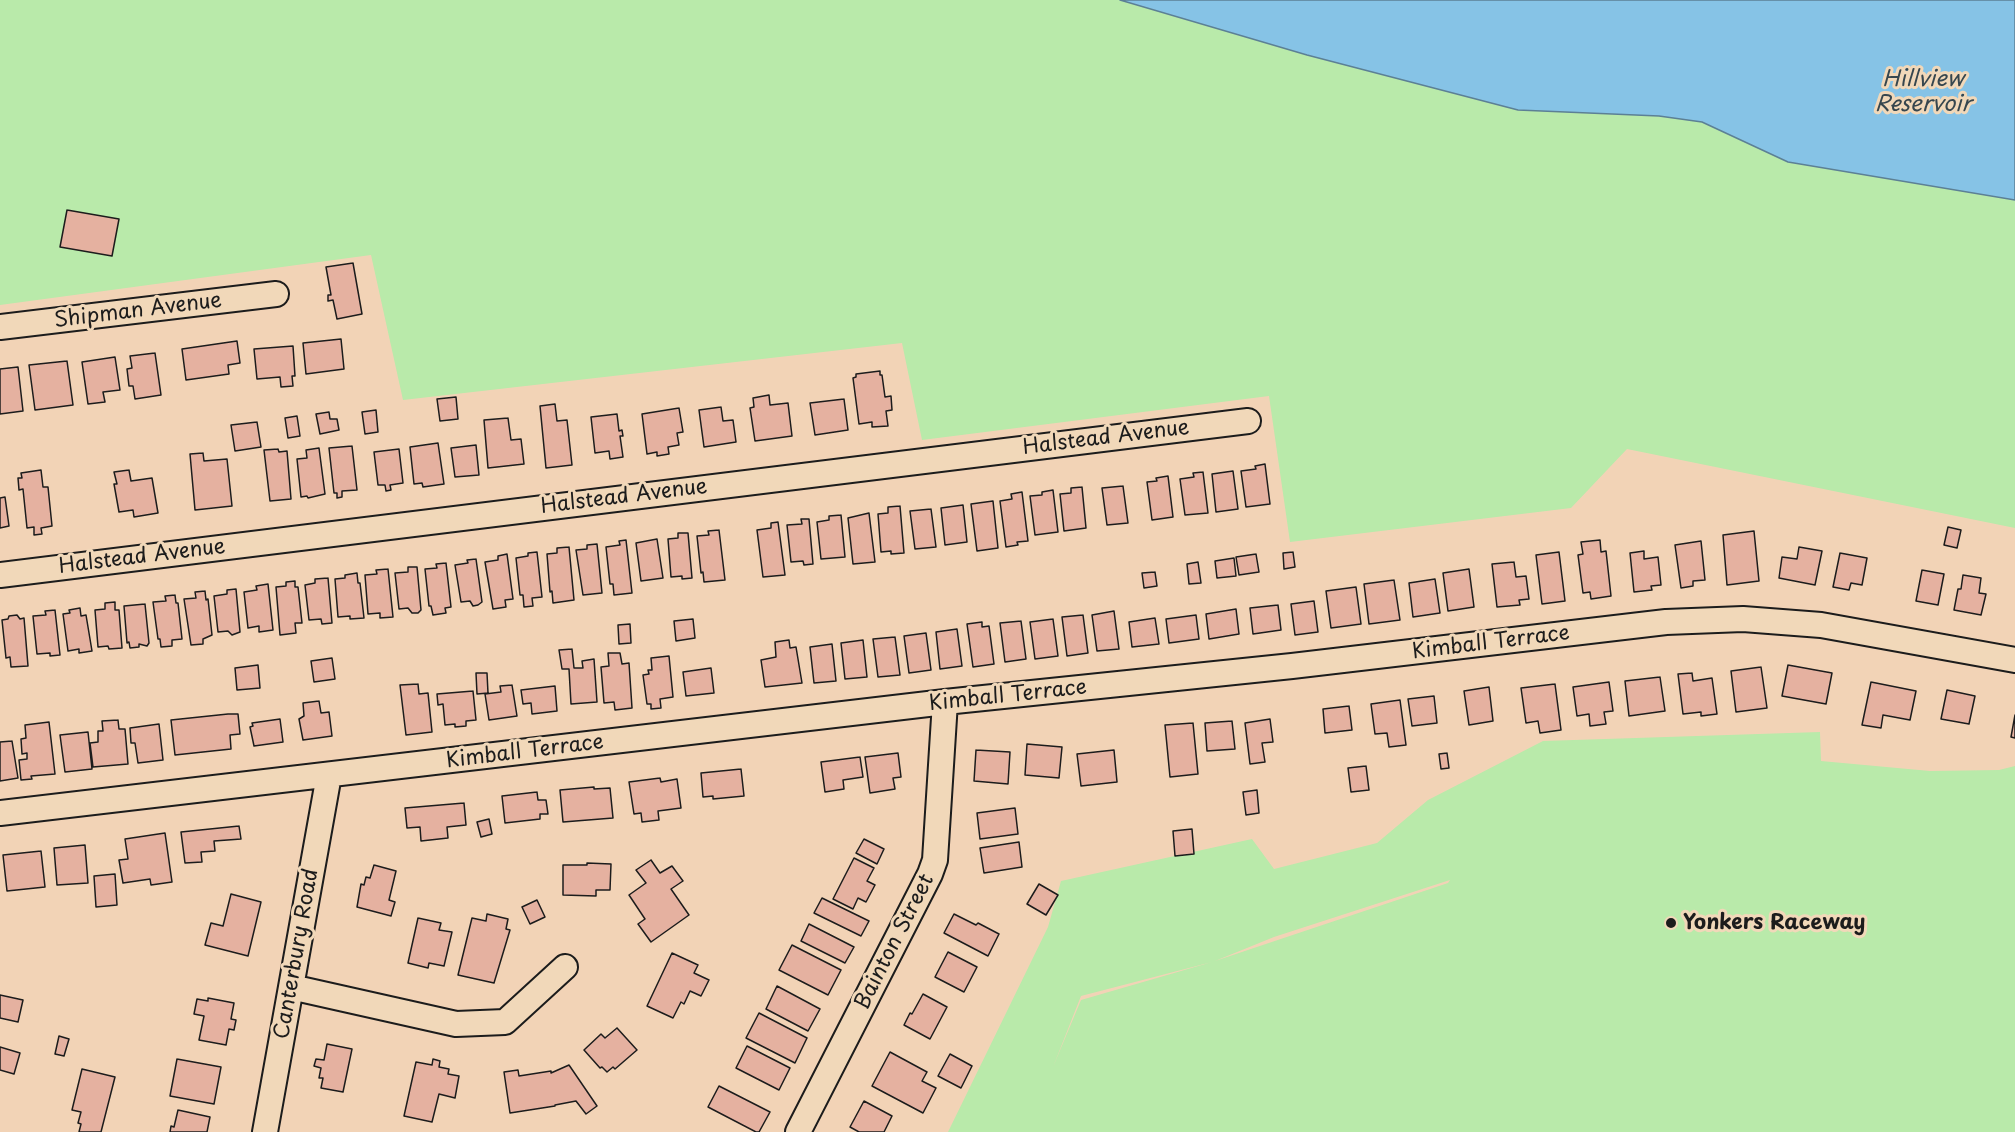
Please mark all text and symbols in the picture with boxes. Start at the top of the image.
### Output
water label: Hillview Reservoir [1875,67,1971,118]
street label: Shipman Avenue [53,288,223,334]
street label: Halstead Avenue [1021,415,1191,461]
street label: Halstead Avenue [539,474,709,520]
street label: Halstead Avenue [57,534,227,580]
street label: Kimball Terrace [1411,621,1571,665]
street label: Kimball Terrace [928,675,1088,717]
street label: Kimball Terrace [445,730,605,774]
street label: Canterbury Road [270,867,324,1041]
street label: Bainton Street [850,870,940,1014]
place label: Yonkers Raceway [1683,910,1865,936]
marker: Yonkers Raceway [1664,916,1678,930]

